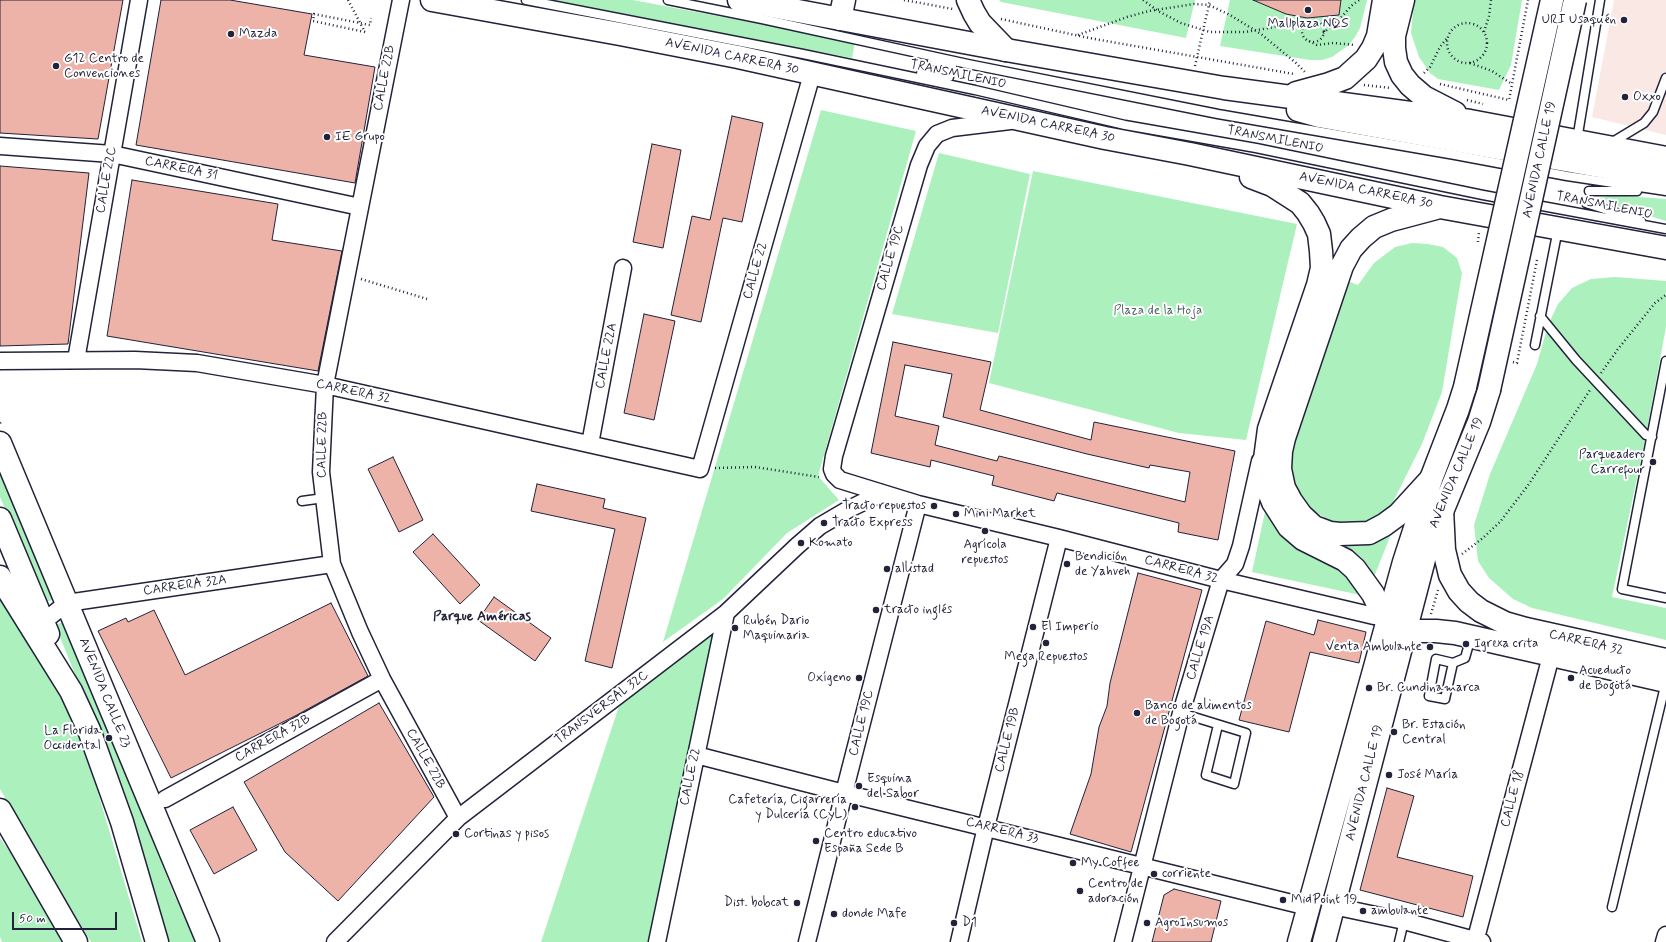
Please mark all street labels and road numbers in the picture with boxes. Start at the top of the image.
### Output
street label: AVENIDA CARRERA 30 [664,35,800,79]
street label: CALLE 22B [371,44,399,112]
street label: TRANSMILENIO [909,57,1007,93]
street label: AVENIDA CALLE 19 [1520,100,1560,220]
street label: AVENIDA CARRERA 30 [980,103,1116,147]
street label: TRANSMILENIO [1225,123,1325,157]
street label: CALLE 22C [93,145,121,215]
street label: CARRERA 31 [143,154,219,184]
street label: AVENIDA CARRERA 30 [1298,169,1434,213]
street label: TRANSMILENIO [1554,189,1654,223]
street label: CALLE 19C [874,223,908,293]
street label: CALLE 22 [740,241,772,301]
street label: CALLE 22A [593,322,621,390]
street label: CARRERA 32 [314,377,392,407]
street label: CALLE 22B [315,412,331,478]
street label: AVENIDA CALLE 19 [1427,415,1487,531]
street label: CARRERA 32 [1143,553,1219,587]
street label: CARRERA 32A [142,572,228,600]
street label: CALLE 19A [1184,614,1218,682]
street label: CARRERA 32 [1547,627,1625,659]
street label: AVENIDA CALLE 23 [75,636,133,750]
street label: TRANSVERSAL 32C [552,668,652,748]
street label: CALLE 19C [846,688,878,758]
street label: CALLE 19B [992,706,1024,774]
street label: CARRERA 32B [233,712,313,766]
street label: AVENIDA CALLE 19 [1343,724,1387,842]
street label: CALLE 22B [402,726,448,792]
street label: CALLE 22 [677,747,705,807]
street label: CALLE 18 [1498,769,1528,829]
street label: CARRERA 33 [964,814,1040,848]

